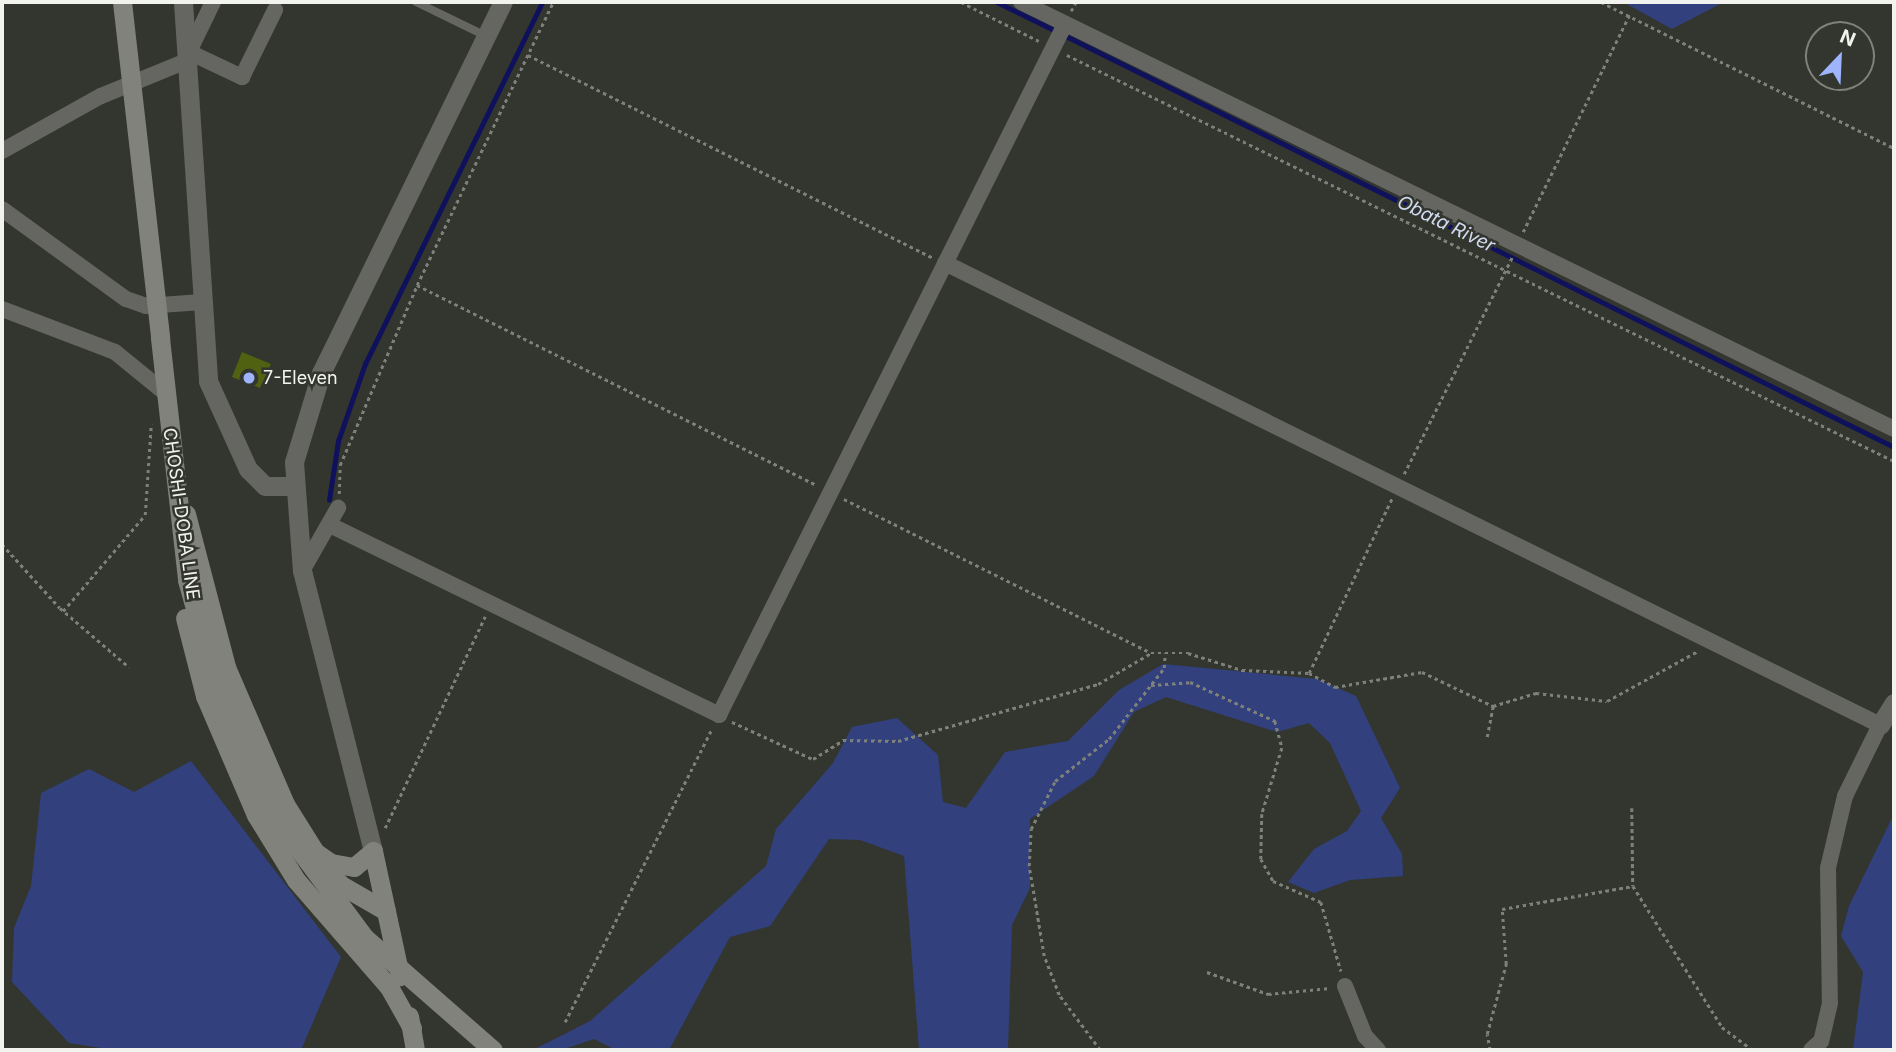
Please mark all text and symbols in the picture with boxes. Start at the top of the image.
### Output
north arrow [1805,21,1875,91]
text: N [1836,25,1859,51]
water label: Obata River [1393,190,1499,258]
place label: 7-Eleven [263,367,338,389]
marker: 7-Eleven [241,370,257,386]
street label: CHOSHI-DOBA LINE [158,426,204,602]

